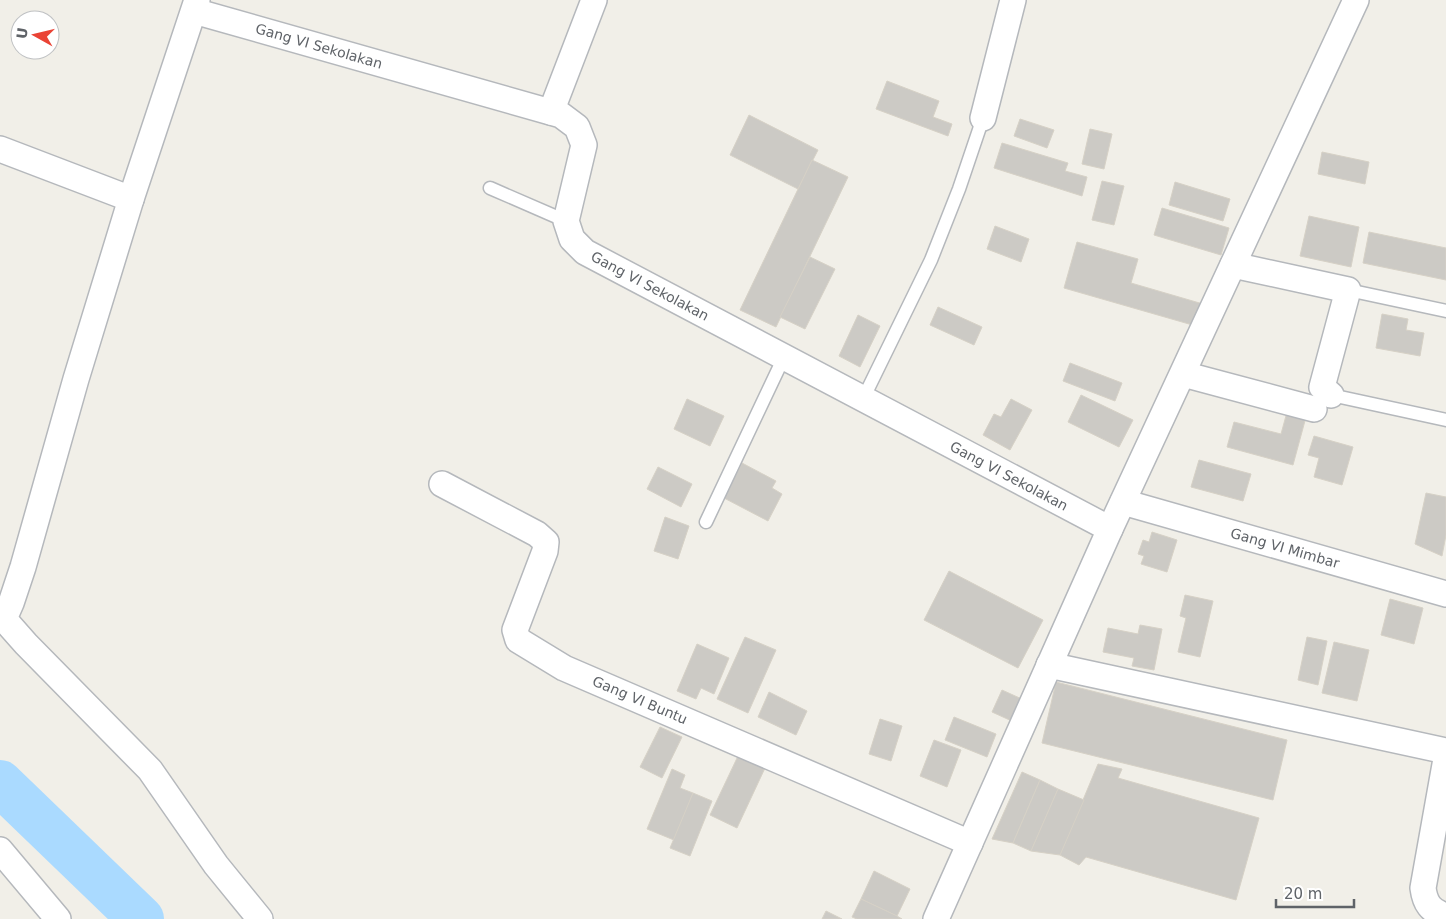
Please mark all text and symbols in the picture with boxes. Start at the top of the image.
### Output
north arrow [10,10,60,60]
street label: Gang VI Sekolakan [254,20,384,72]
text: U [13,26,31,40]
street label: Gang VI Sekolakan [588,248,712,324]
street label: Gang VI Sekolakan [947,438,1071,514]
street label: Gang VI Mimbar [1229,525,1342,571]
street label: Gang VI Buntu [590,673,690,727]
scale bar [1276,876,1354,908]
text: 20 m [1284,885,1322,903]

